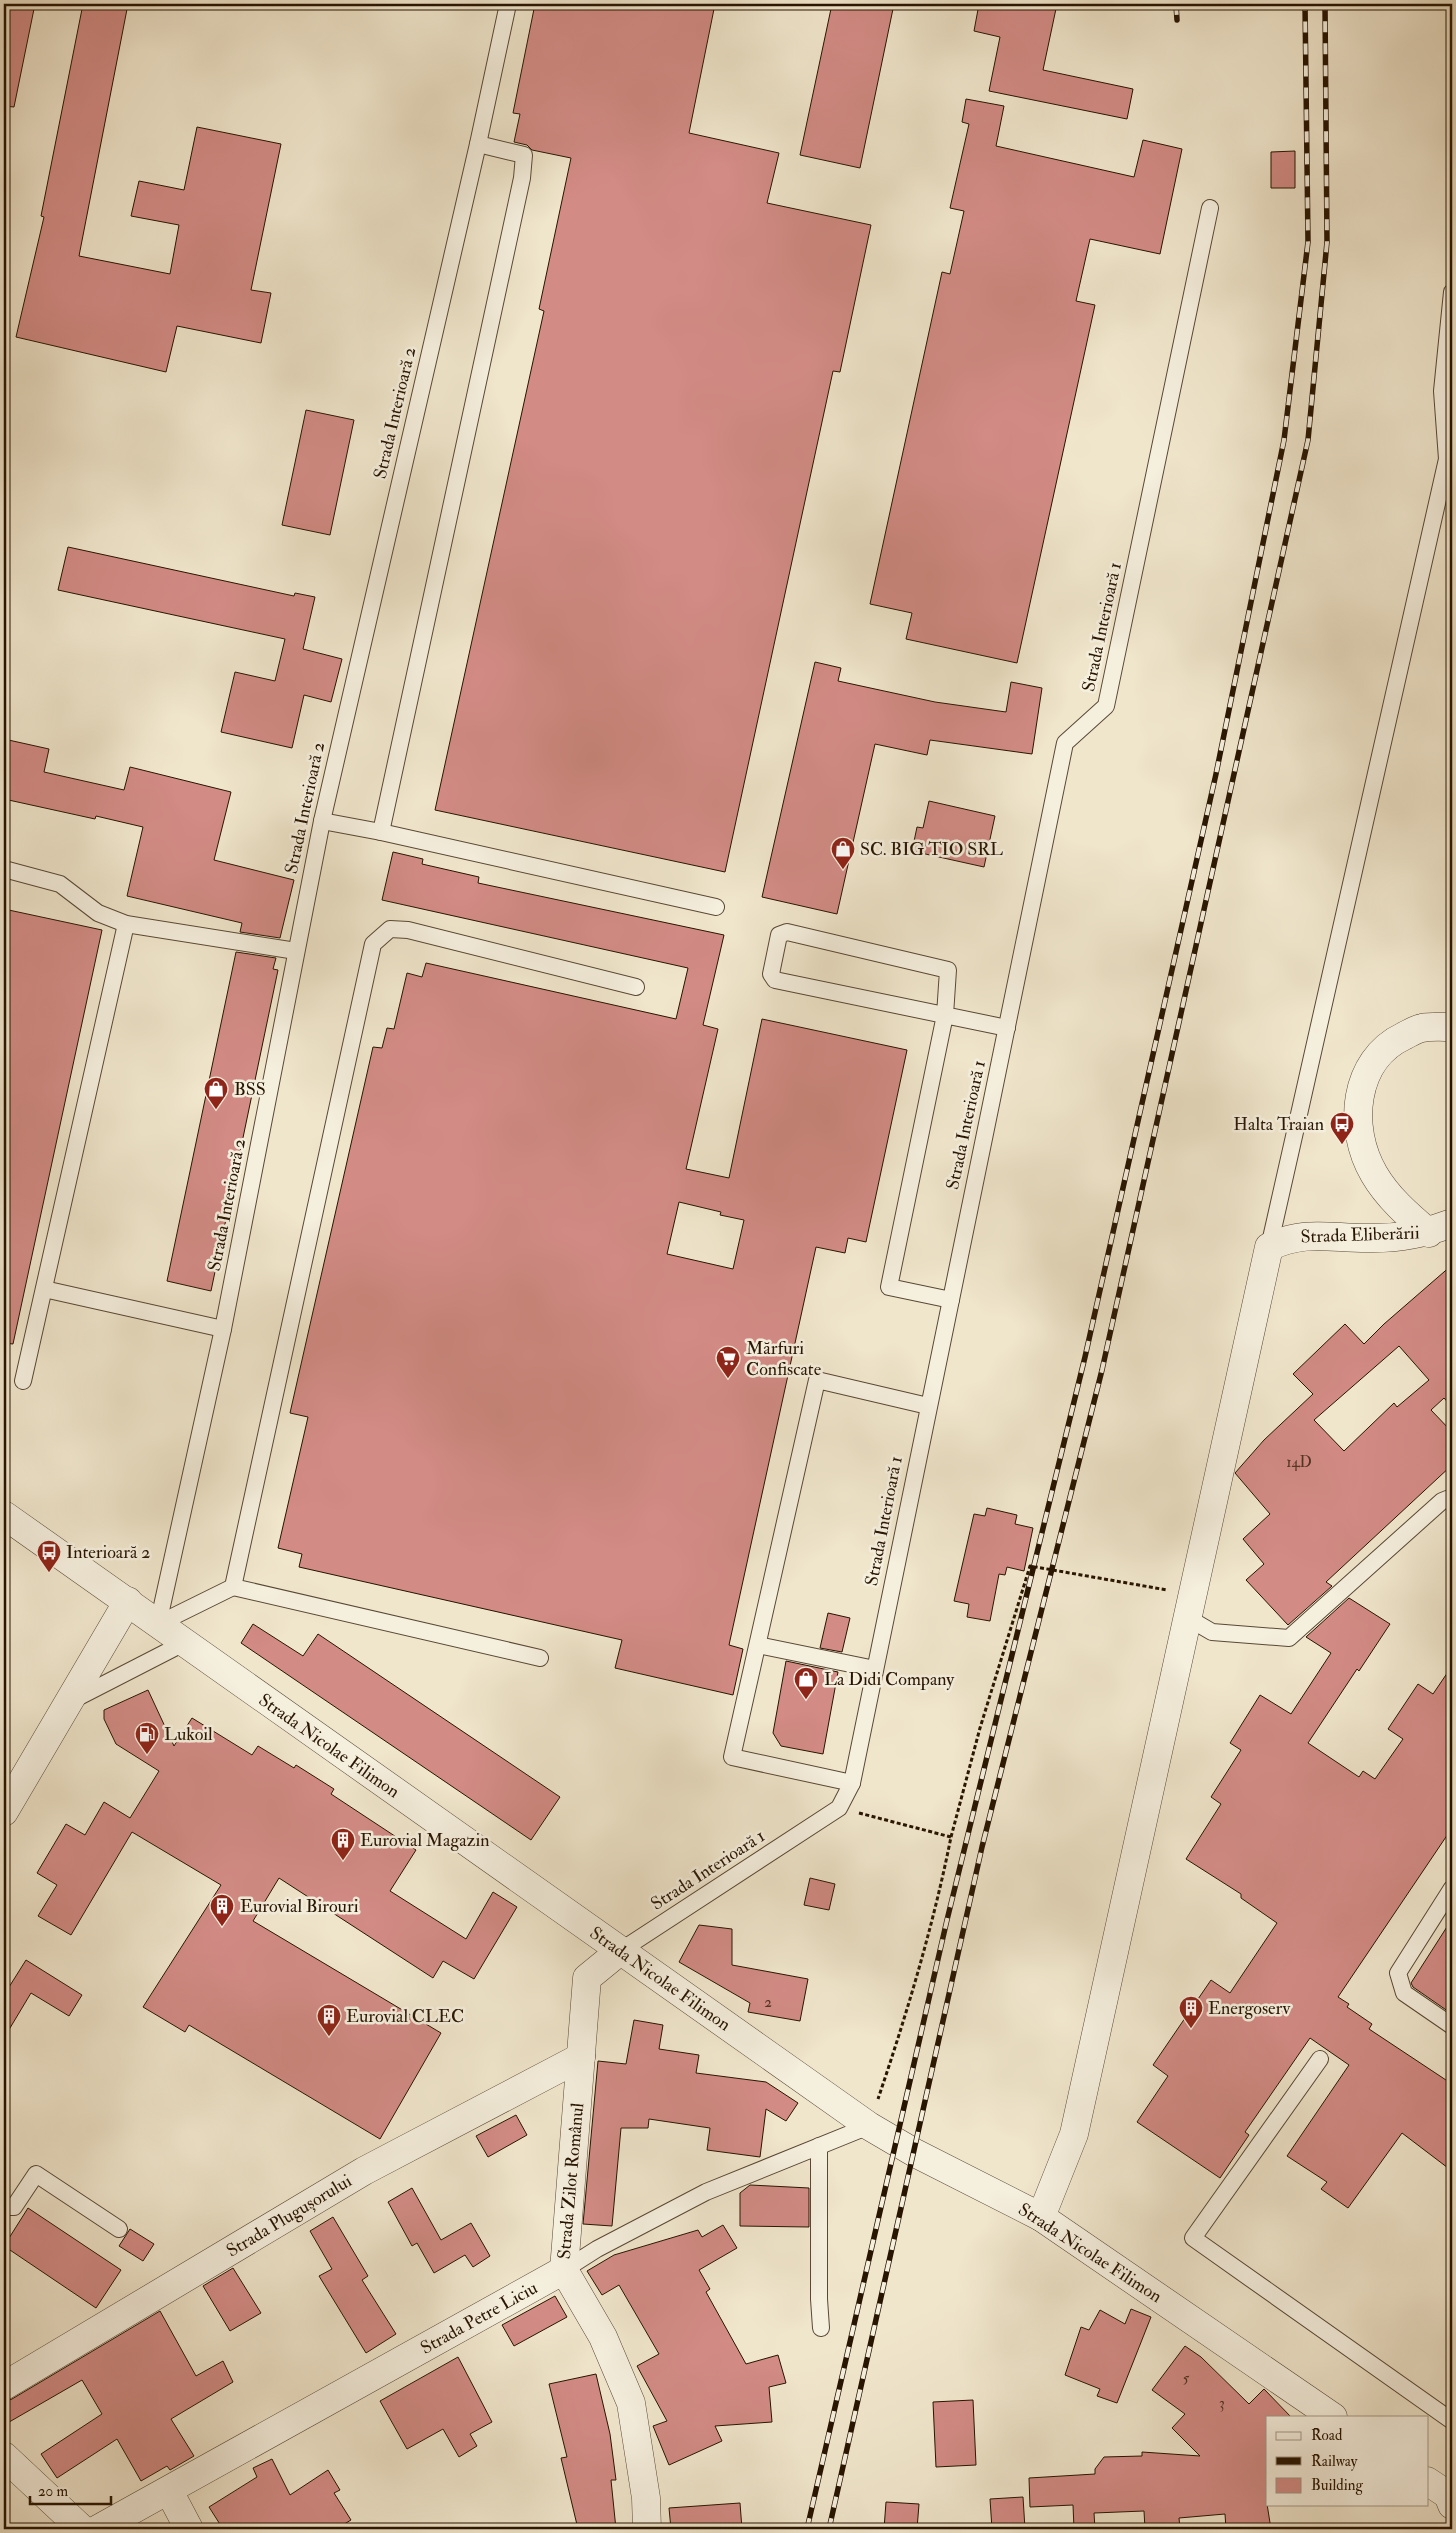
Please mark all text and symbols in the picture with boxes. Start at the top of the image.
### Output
street label: Strada Interioară 2 [369,345,421,481]
street label: Strada Interioară 1 [1077,560,1127,694]
street label: Strada Interioară 2 [280,740,330,876]
shop icon: SC. BIG TIO SRL [830,836,856,870]
place label: SC. BIG TIO SRL [860,838,1003,861]
street label: Strada Interioară 1 [941,1058,991,1192]
shop icon: BSS [203,1076,229,1110]
place label: BSS [234,1078,266,1101]
bus stop icon: Halta Traian [1329,1111,1355,1145]
place label: Halta Traian [1233,1113,1324,1136]
street label: Strada Interioară 2 [203,1137,251,1273]
street label: Strada Eliberării [1300,1221,1420,1249]
place label: Mărfuri Confiscate [746,1337,822,1381]
supermarket icon: Mărfuri Confiscate [715,1345,741,1379]
house number: 14D [1286,1453,1312,1472]
street label: Strada Interioară 1 [860,1454,908,1588]
bus stop icon: Interioară 2 [36,1539,62,1573]
place label: Interioară 2 [66,1541,150,1564]
shop icon: La Didi Company [793,1666,819,1700]
place label: La Didi Company [824,1668,955,1691]
street label: Strada Nicolae Filimon [254,1689,404,1803]
fuel station icon: Lukoil [134,1721,160,1755]
place label: Lukoil [164,1723,213,1746]
street label: Strada Interioară 1 [647,1825,769,1915]
building icon: Eurovial Magazin [330,1827,356,1861]
place label: Eurovial Magazin [360,1829,490,1852]
building icon: Eurovial Birouri [209,1893,235,1927]
place label: Eurovial Birouri [240,1895,359,1918]
street label: Strada Nicolae Filimon [585,1922,735,2036]
house number: 2 [764,1993,772,2012]
building icon: Energoserv [1178,1995,1204,2029]
place label: Energoserv [1208,1997,1291,2020]
building icon: Eurovial CLEC [316,2003,342,2037]
place label: Eurovial CLEC [346,2005,464,2028]
street label: Strada Zilot Românul [553,2101,589,2260]
street label: Strada Plugușorului [222,2169,356,2262]
street label: Strada Nicolae Filimon [1014,2198,1166,2308]
street label: Strada Petre Liciu [416,2276,542,2360]
house number: 5 [1183,2369,1190,2388]
house number: 3 [1219,2394,1225,2413]
legend [1266,2416,1428,2506]
text: Road [1311,2426,1343,2445]
text: Railway [1311,2452,1358,2471]
scale bar [30,2473,111,2505]
text: Building [1311,2476,1363,2495]
text: 20 m [38,2482,68,2501]

